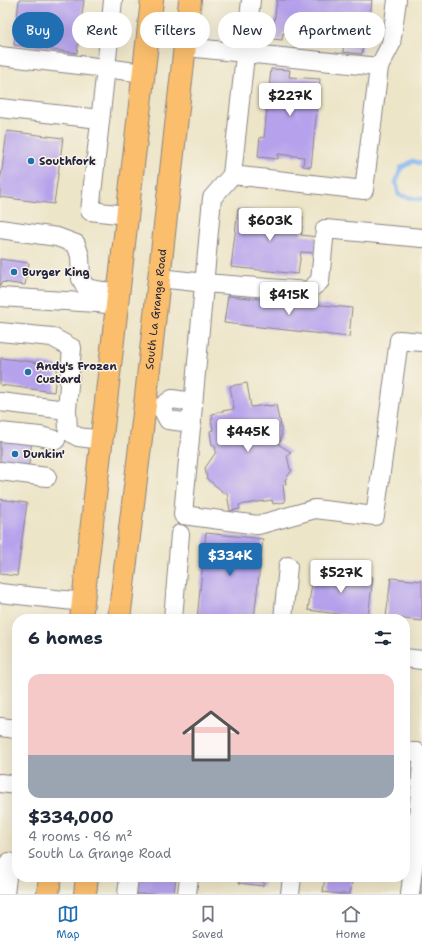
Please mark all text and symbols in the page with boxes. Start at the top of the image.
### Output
chip: Buy [12,12,64,48]
chip: Rent [72,12,132,48]
chip: Filters [140,12,210,48]
chip: New [218,12,276,48]
chip: Apartment [284,12,385,48]
pin: $227K [262,83,318,117]
text: $227K [268,87,312,104]
place label: Southfork [39,154,96,169]
marker: Southfork [26,156,36,166]
pin: $603K [242,208,298,242]
text: $603K [248,212,292,229]
street label: South La Grange Road [142,248,170,370]
place label: Burger King [22,265,90,280]
marker: Burger King [9,267,19,277]
pin: $415K [261,282,317,316]
text: $415K [269,286,309,303]
place label: Andy's Frozen Custard [36,359,117,387]
marker: Andy's Frozen Custard [23,367,33,377]
pin: $445K [220,419,276,453]
text: $445K [226,423,270,440]
place label: Dunkin' [23,447,65,462]
marker: Dunkin' [10,449,20,459]
pin: $334K [202,543,258,577]
text: $334K [208,547,252,564]
pin: $527K [313,560,369,594]
text: $527K [319,564,363,581]
text: 6 homes [28,627,103,649]
icon: filters [372,627,394,649]
icon: home [175,700,247,772]
text: $334,000 [28,806,114,828]
text: 4 rooms · 96 m² [28,828,132,845]
text: South La Grange Road [28,845,171,862]
tab: Map [56,903,80,942]
tab: Saved [192,903,223,942]
tab: Home [336,903,366,942]

